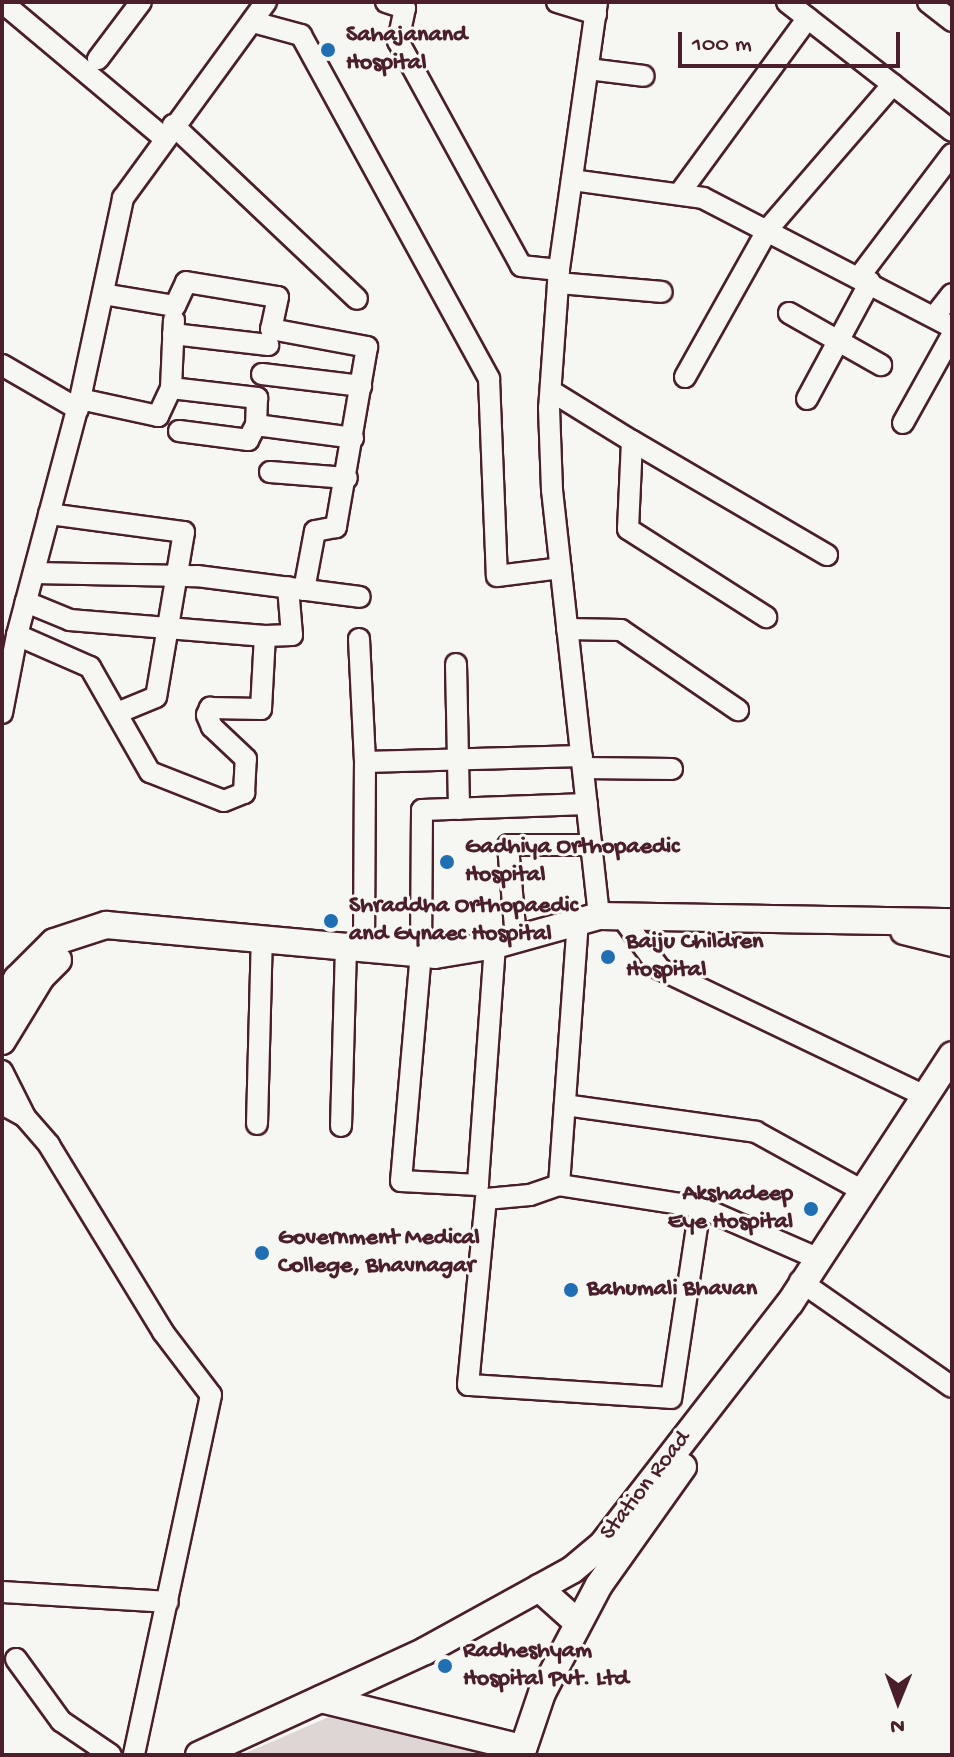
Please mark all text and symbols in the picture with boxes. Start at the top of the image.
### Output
scale bar [682,16,904,66]
place label: Sahajanand Hospital [346,22,467,78]
text: 100 m [692,31,752,60]
marker: Sahajanand Hospital [317,39,339,61]
place label: Gadhiya Orthopaedic Hospital [465,834,679,890]
marker: Gadhiya Orthopaedic Hospital [436,851,458,873]
place label: Shraddha Orthopaedic and Gynaec Hospital [349,893,578,949]
marker: Shraddha Orthopaedic and Gynaec Hospital [320,910,342,932]
place label: Baiju Children Hospital [626,929,763,985]
marker: Baiju Children Hospital [597,946,619,968]
place label: Akshadeep Eye Hospital [668,1181,793,1237]
marker: Akshadeep Eye Hospital [800,1198,822,1220]
place label: Government Medical College, Bhavnagar [278,1225,480,1281]
marker: Government Medical College, Bhavnagar [253,1244,271,1262]
place label: Bahumali Bhavan [587,1276,757,1304]
marker: Bahumali Bhavan [562,1281,580,1299]
street label: Station Road [594,1425,698,1547]
place label: Radheshyam Hospital Pvt. Ltd [463,1638,629,1694]
marker: Radheshyam Hospital Pvt. Ltd [434,1655,456,1677]
north arrow [858,1661,938,1741]
text: N [890,1712,905,1738]

